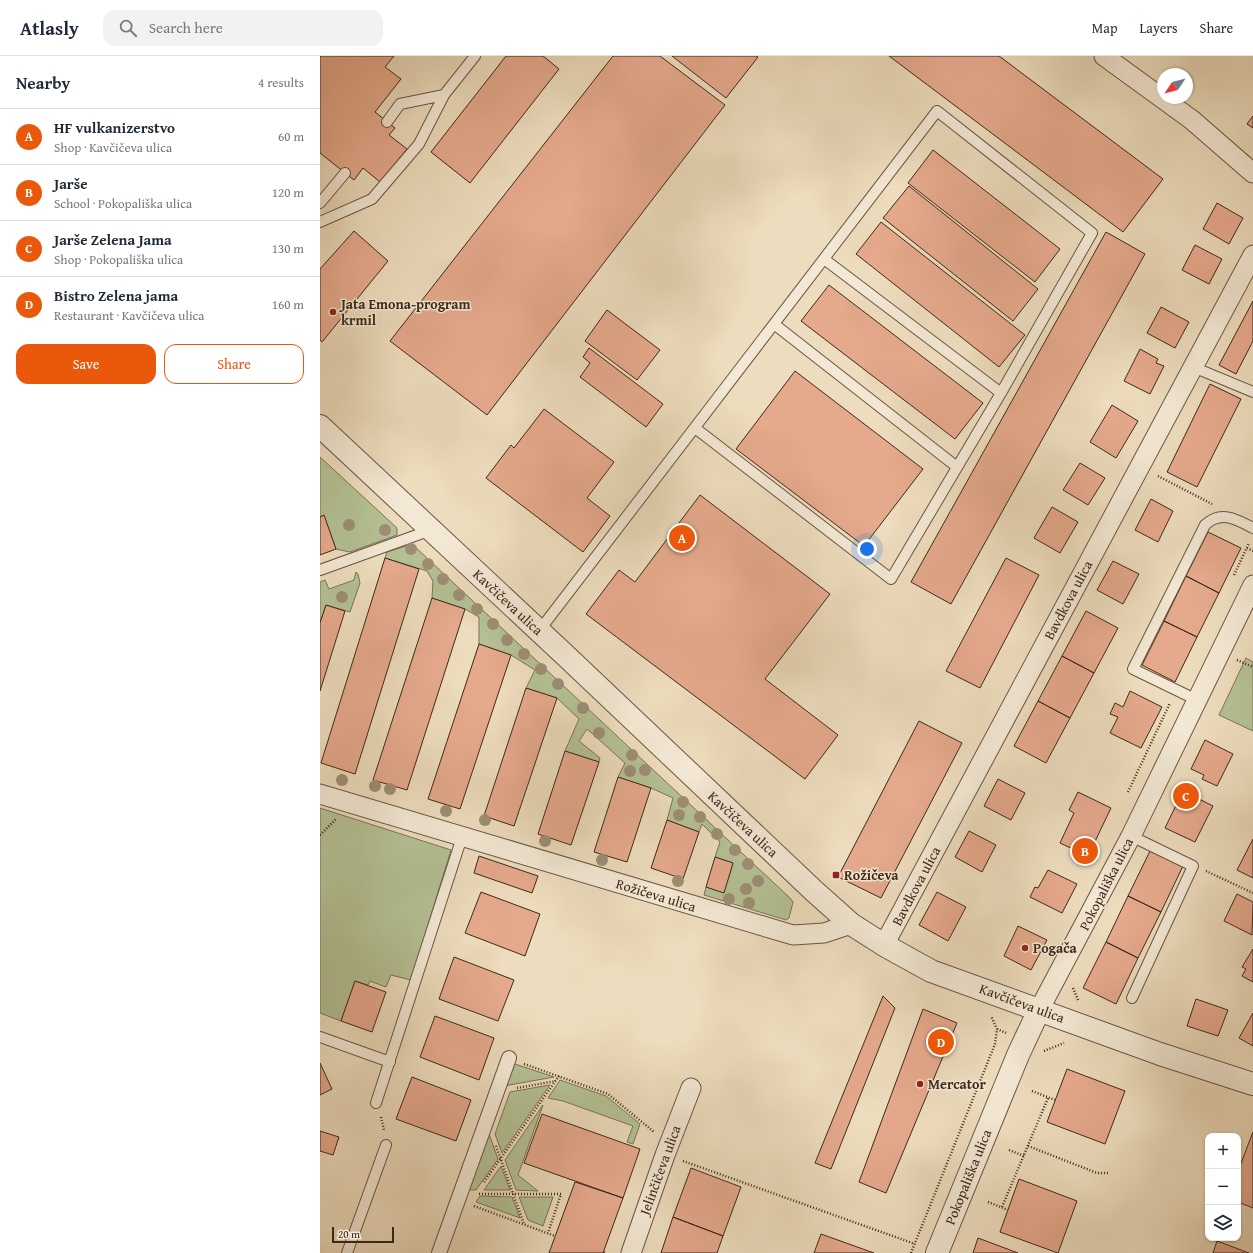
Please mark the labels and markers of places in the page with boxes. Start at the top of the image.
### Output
place label: Jata Emona-program krmil [339,294,471,330]
marker: Jata Emona-program krmil [328,307,338,317]
pin: A [669,523,695,553]
pin: C [1173,781,1199,811]
pin: B [1072,836,1098,866]
place label: Rožičeva [844,865,899,885]
marker: Rožičeva [831,870,841,880]
place label: Pogača [1033,938,1078,958]
marker: Pogača [1020,943,1030,953]
pin: D [928,1027,954,1057]
place label: Mercator [928,1074,987,1094]
marker: Mercator [915,1079,925,1089]

